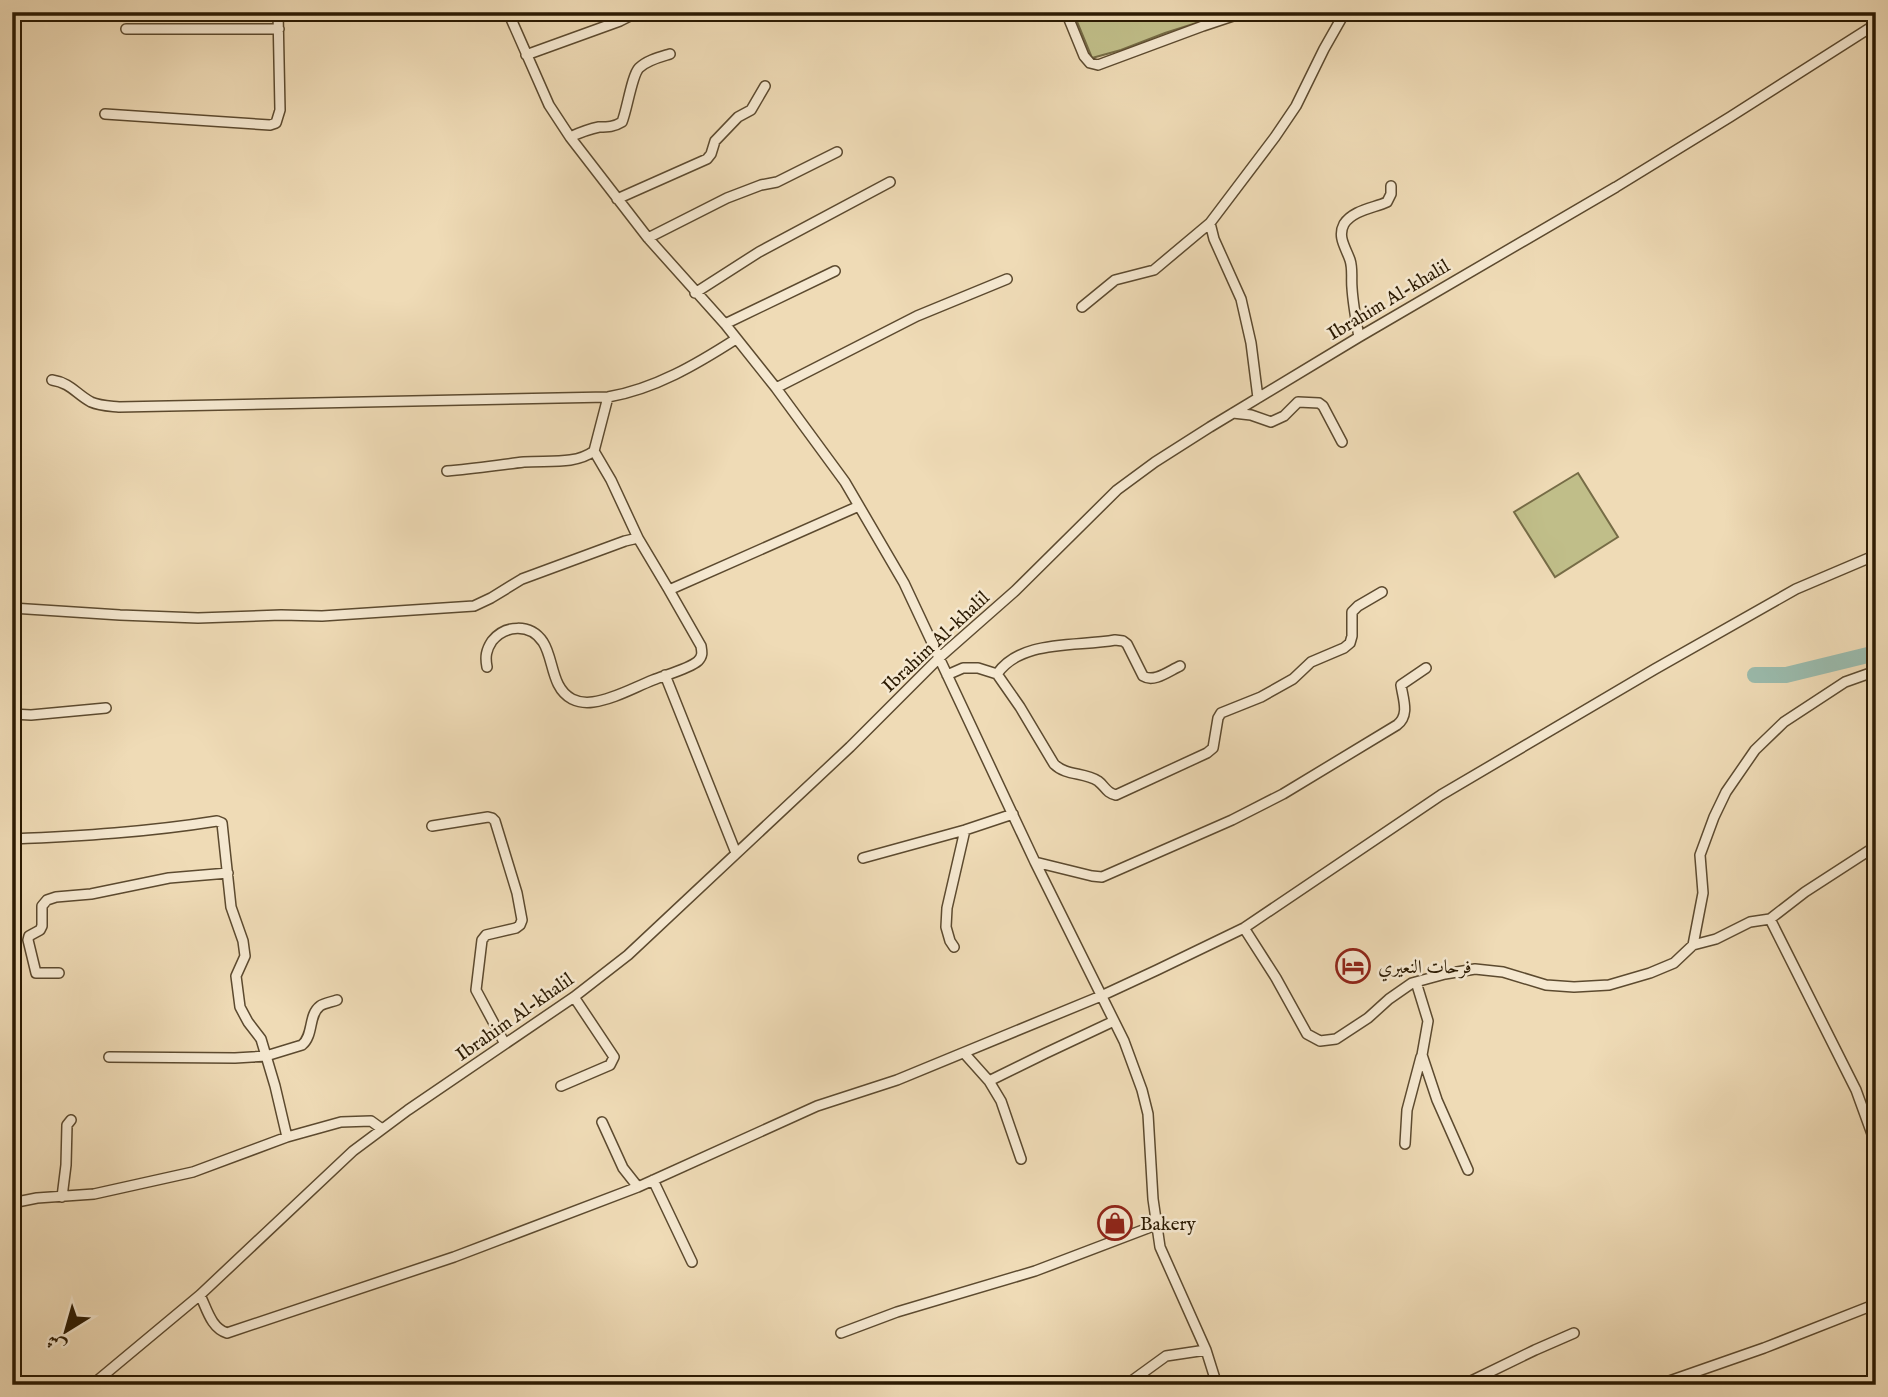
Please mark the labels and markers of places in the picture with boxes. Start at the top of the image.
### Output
hotel icon: فرحات النعيري [1334,947,1372,985]
place label: فرحات النعيري [1378,956,1472,982]
shop icon: Bakery [1096,1204,1134,1242]
place label: Bakery [1140,1213,1197,1237]

